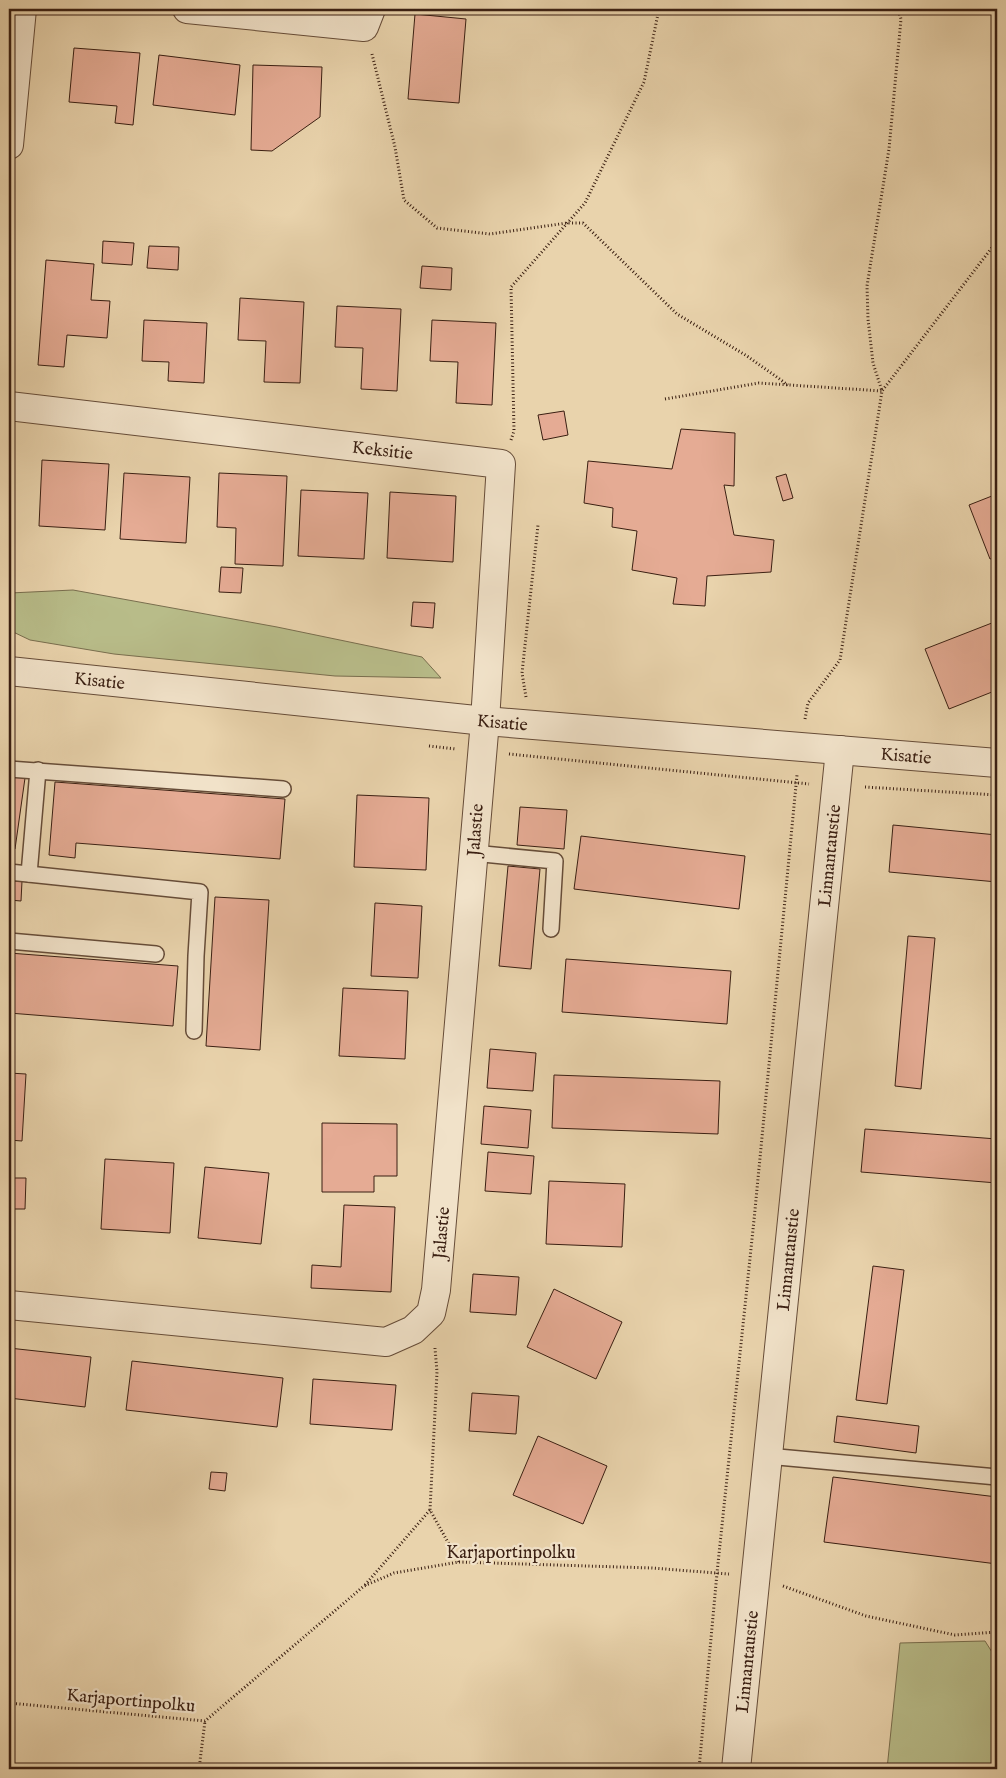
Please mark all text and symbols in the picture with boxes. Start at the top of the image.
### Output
street label: Keksitie [350,437,414,467]
street label: Kisatie [73,668,126,696]
street label: Kisatie [475,710,529,737]
street label: Kisatie [879,743,932,771]
street label: Jalastie [463,803,490,859]
street label: Linnantaustie [814,804,847,908]
street label: Jalastie [429,1206,456,1262]
street label: Linnantaustie [773,1207,806,1312]
street label: Karjaportinpolku [446,1542,576,1565]
street label: Linnantaustie [732,1609,765,1714]
street label: Karjaportinpolku [65,1684,196,1719]

